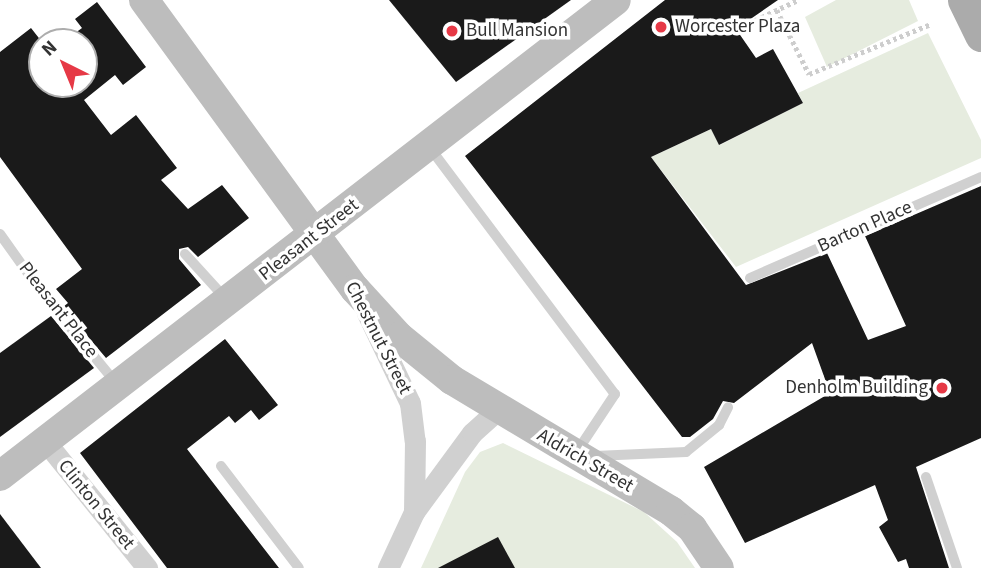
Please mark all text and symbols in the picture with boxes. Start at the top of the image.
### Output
place label: Worcester Plaza [675,16,800,38]
marker: Worcester Plaza [653,19,669,35]
place label: Bull Mansion [466,20,568,42]
marker: Bull Mansion [444,23,460,39]
north arrow [28,28,98,98]
text: N [36,35,64,63]
street label: Pleasant Street [255,194,363,286]
street label: Barton Place [814,196,916,258]
street label: Pleasant Place [14,258,102,362]
street label: Chestnut Street [340,278,416,398]
place label: Denholm Building [785,377,928,399]
marker: Denholm Building [934,380,950,396]
street label: Aldrich Street [533,424,637,498]
street label: Clinton Street [53,455,139,555]

